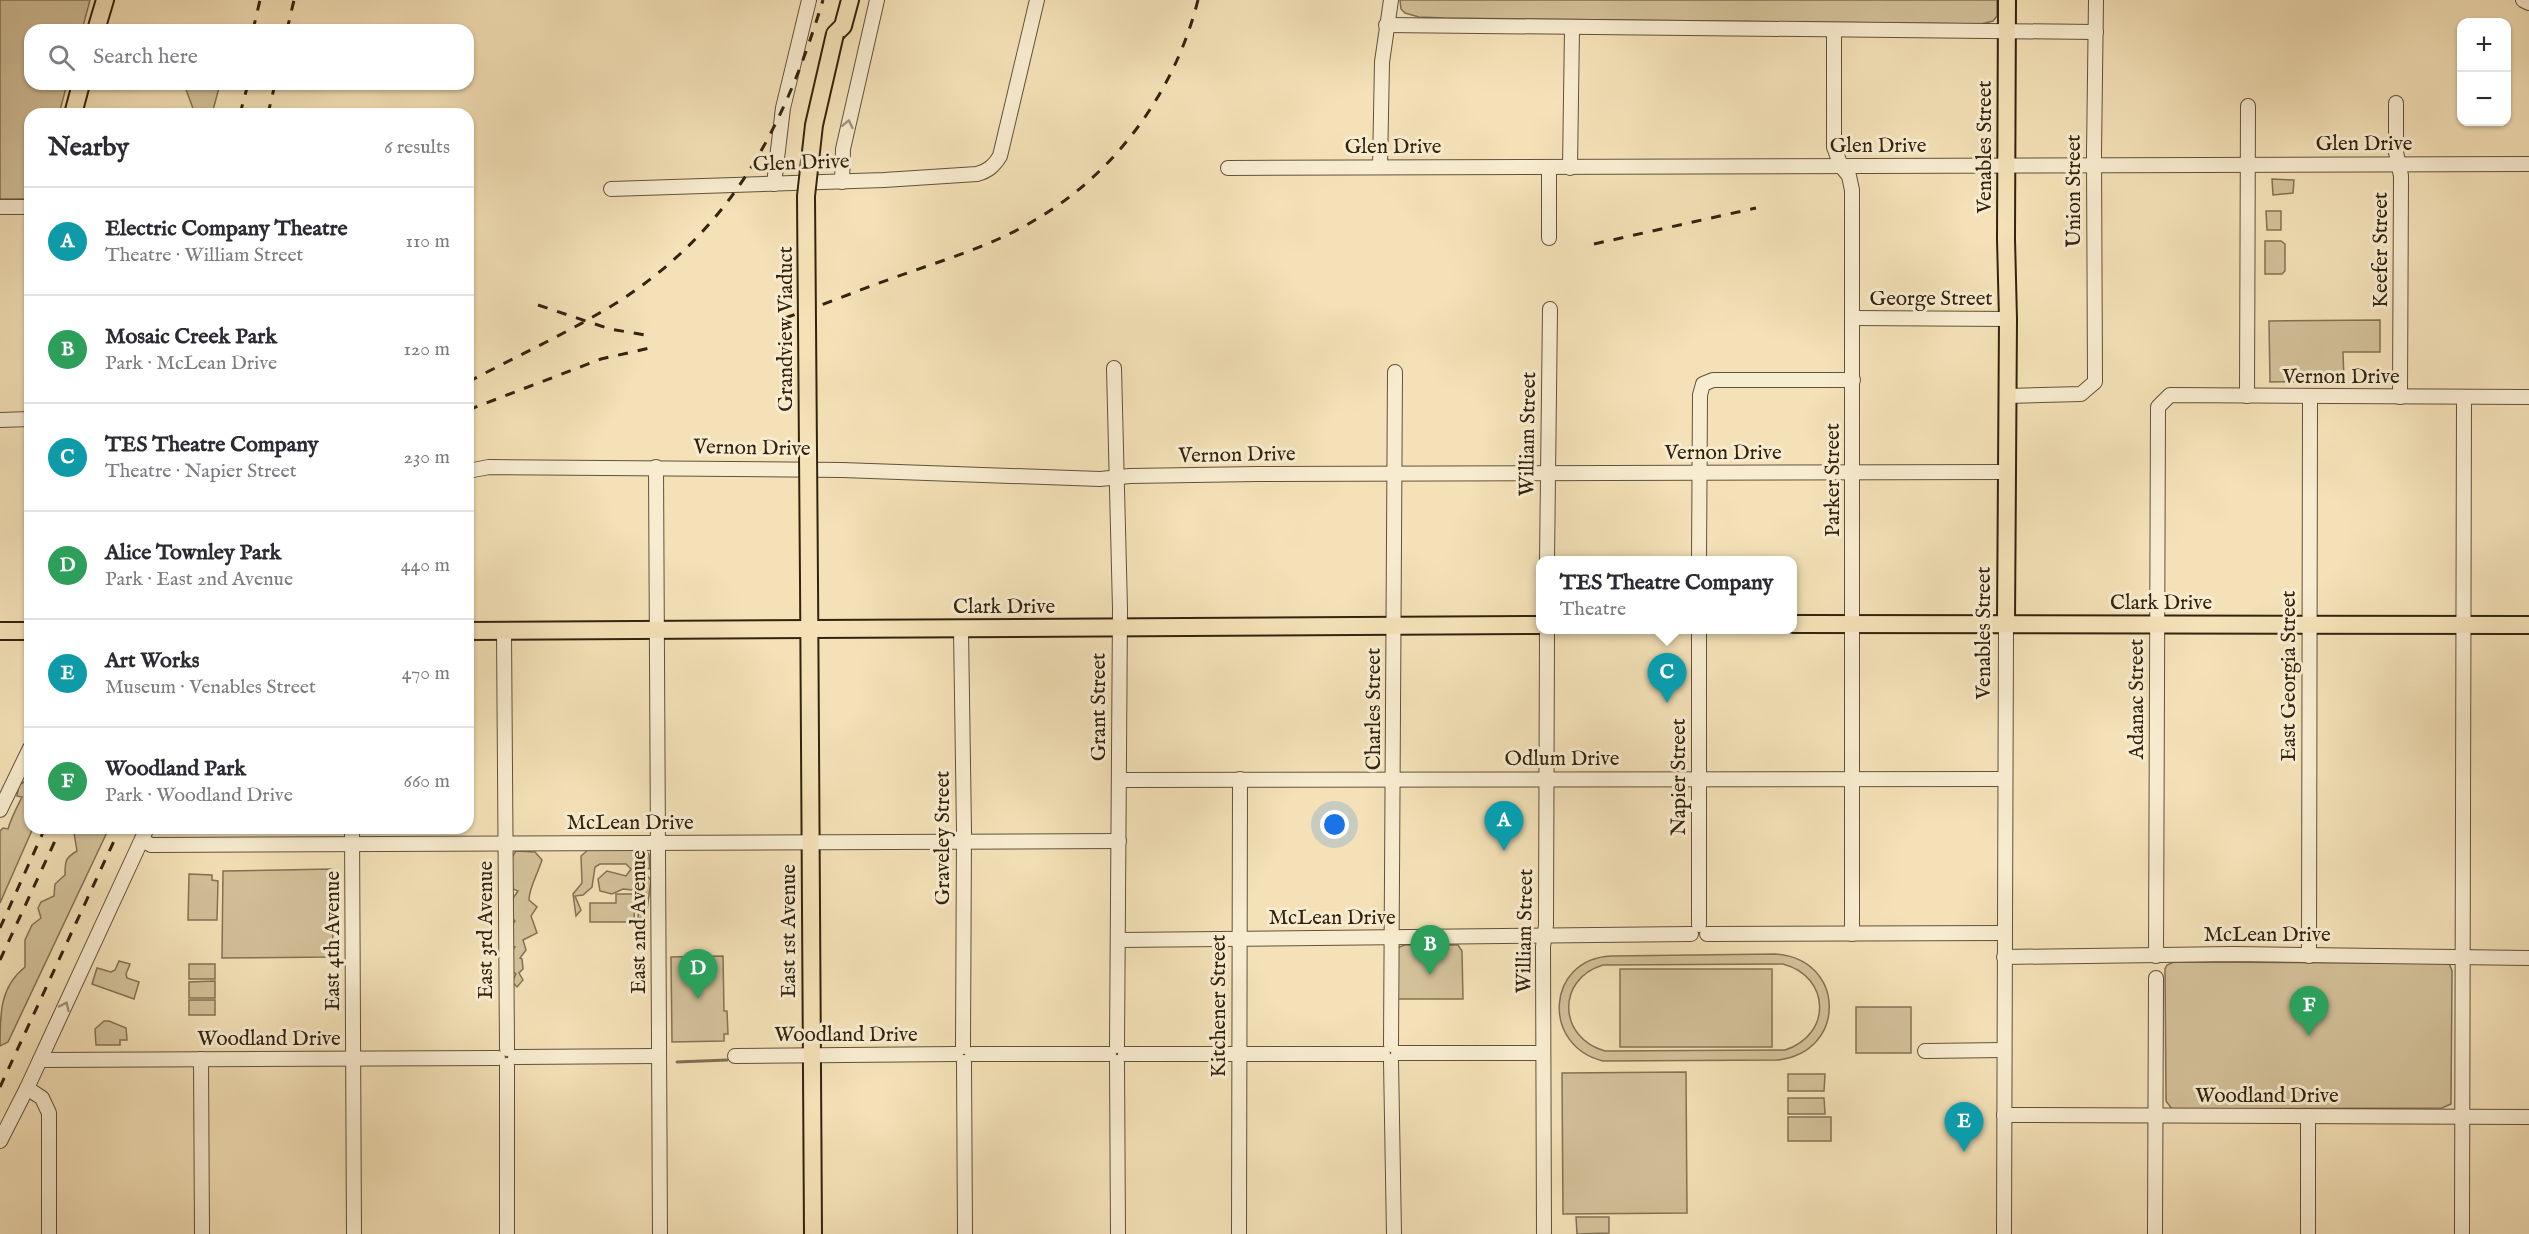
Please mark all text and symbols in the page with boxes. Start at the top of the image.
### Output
map controls [2457,18,2511,126]
button: + [2457,18,2511,72]
search box [24,24,474,90]
icon: search [45,41,78,74]
text: Search here [93,43,198,71]
button: − [2457,72,2511,126]
street label: Venables Street [1972,80,1999,215]
one-way arrow [841,119,854,129]
text: Nearby [48,131,129,164]
street label: Glen Drive [2316,131,2413,158]
street label: Glen Drive [1830,133,1927,160]
street label: Glen Drive [1345,134,1442,161]
street label: Union Street [2061,134,2088,248]
text: 6 results [384,135,450,160]
street label: Glen Drive [752,148,850,179]
street label: Keefer Street [2368,192,2395,308]
text: Electric Company Theatre [105,215,348,243]
text: A [61,229,74,254]
text: 110 m [406,229,450,254]
text: Theatre · William Street [105,243,303,268]
street label: Grandview Viaduct [773,246,800,412]
street label: George Street [1869,286,1993,313]
text: Mosaic Creek Park [105,323,277,351]
text: B [61,337,74,362]
text: 120 m [404,337,450,362]
text: Park · McLean Drive [105,351,277,376]
street label: Vernon Drive [2281,364,2400,391]
street label: William Street [1514,371,1543,497]
street label: Parker Street [1820,423,1847,537]
text: TES Theatre Company [105,431,319,459]
street label: Vernon Drive [692,434,811,463]
street label: Vernon Drive [1663,440,1782,467]
street label: Vernon Drive [1177,441,1296,470]
text: C [60,445,75,470]
text: 230 m [404,445,450,470]
text: Theatre · Napier Street [105,459,297,484]
text: Alice Townley Park [105,539,281,567]
text: D [59,553,76,578]
text: 440 m [401,553,450,578]
popup [1536,556,1797,634]
street label: Venables Street [1971,566,1998,701]
text: Park · East 2nd Avenue [105,567,293,592]
text: TES Theatre Company [1560,569,1773,597]
street label: Clark Drive [2110,590,2212,617]
street label: East Georgia Street [2276,591,2303,761]
street label: Clark Drive [953,594,1055,621]
text: Theatre [1560,597,1626,622]
street label: Adanac Street [2124,639,2151,760]
text: Art Works [105,647,199,675]
street label: Charles Street [1361,648,1388,770]
street label: Grant Street [1086,653,1113,761]
pin: C [1648,654,1686,703]
text: E [61,661,74,686]
text: 470 m [402,661,450,686]
text: Museum · Venables Street [105,675,316,700]
street label: Napier Street [1666,718,1693,836]
street label: Odlum Drive [1505,746,1620,773]
text: Woodland Park [105,755,246,783]
text: F [61,769,74,794]
text: 660 m [403,769,450,794]
street label: Graveley Street [930,771,957,905]
text: Park · Woodland Drive [105,783,293,808]
pin: A [1484,802,1524,851]
street label: McLean Drive [566,810,694,837]
your location [1320,810,1349,839]
street label: East 2nd Avenue [626,850,653,994]
street label: East 3rd Avenue [473,860,500,999]
street label: East 1st Avenue [776,864,803,998]
street label: William Street [1511,868,1540,994]
street label: East 4th Avenue [320,871,347,1011]
street label: McLean Drive [1268,905,1396,932]
street label: McLean Drive [2203,922,2331,949]
pin: B [1410,926,1450,975]
street label: Kitchener Street [1206,934,1233,1078]
pin: D [678,950,718,999]
pin: F [2290,986,2328,1036]
one-way arrow [57,1002,69,1013]
street label: Woodland Drive [774,1022,918,1049]
street label: Woodland Drive [197,1026,341,1053]
street label: Woodland Drive [2195,1083,2339,1110]
pin: E [1944,1102,1984,1152]

